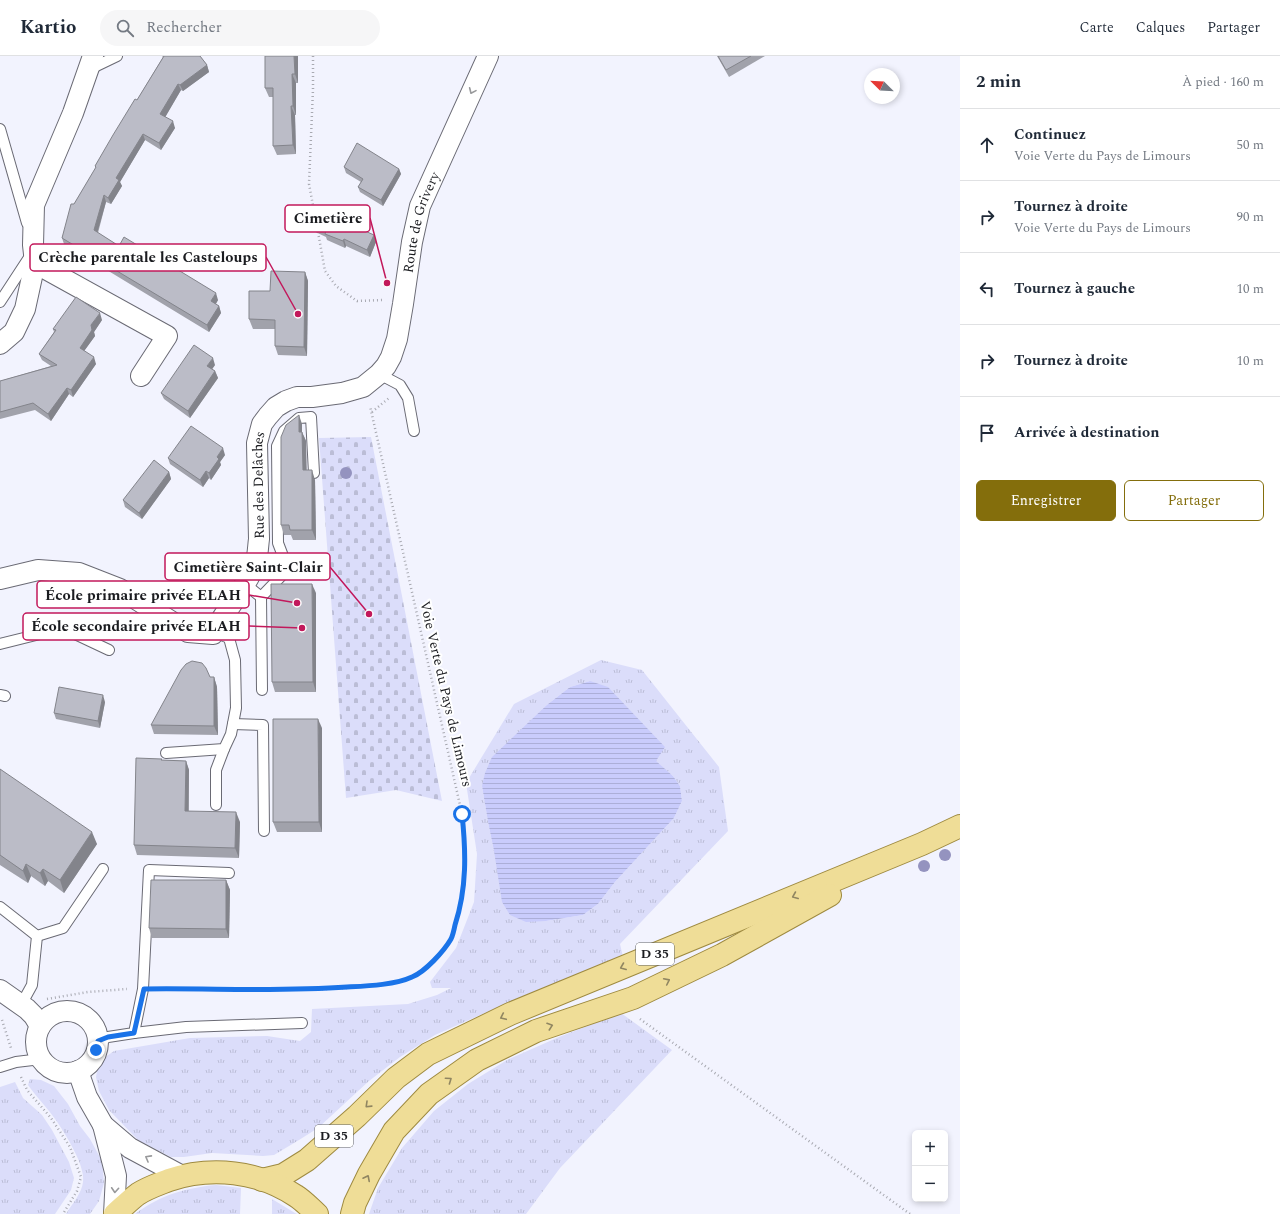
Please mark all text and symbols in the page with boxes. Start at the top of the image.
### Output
search box [100,10,380,46]
text: Kartio [20,13,76,42]
text: Rechercher [146,16,222,39]
icon: search [114,17,136,39]
text: Carte [1080,17,1114,38]
text: Calques [1136,17,1185,38]
text: Partager [1207,17,1260,38]
north arrow [864,68,900,104]
text: 2 min [976,69,1021,95]
text: À pied · 160 m [1182,72,1264,92]
one-way arrow [469,87,477,95]
text: Continuez [1014,123,1086,146]
icon: ahead [976,134,998,156]
text: 50 m [1237,135,1264,155]
text: Voie Verte du Pays de Limours [1014,146,1191,166]
street label: Route de Grivery [397,167,445,274]
text: Tournez à droite [1014,195,1128,218]
callout: Cimetière [285,205,370,232]
icon: right [976,206,998,228]
text: Cimetière [294,207,362,230]
text: 90 m [1237,207,1264,227]
text: Voie Verte du Pays de Limours [1014,218,1191,238]
callout: Crèche parentale les Casteloups [30,244,266,271]
text: Crèche parentale les Casteloups [38,246,258,269]
text: Tournez à gauche [1014,277,1135,300]
icon: left [976,278,998,300]
text: 10 m [1237,279,1264,299]
text: Tournez à droite [1014,349,1128,372]
icon: right [976,350,998,372]
text: 10 m [1237,351,1264,371]
text: Arrivée à destination [1014,421,1160,444]
icon: arrive [976,422,998,444]
street label: Rue des Delâches [247,429,270,539]
button: Enregistrer [976,480,1116,521]
button: Partager [1124,480,1264,521]
callout: Cimetière Saint-Clair [165,553,330,580]
text: Cimetière Saint-Clair [173,556,323,579]
callout: École primaire privée ELAH [37,581,249,608]
text: École primaire privée ELAH [45,584,241,607]
street label: Voie Verte du Pays de Limours [414,599,478,789]
callout: École secondaire privée ELAH [23,613,249,640]
text: École secondaire privée ELAH [31,615,241,638]
route start [453,805,471,823]
one-way arrow [792,891,800,899]
road number: D 35 [636,943,674,965]
one-way arrow [620,962,628,970]
one-way arrow [662,978,670,986]
one-way arrow [500,1012,508,1020]
one-way arrow [547,1022,554,1031]
route end [87,1041,105,1059]
one-way arrow [445,1077,452,1085]
one-way arrow [365,1100,373,1108]
road number: D 35 [315,1125,353,1147]
map controls [912,1130,948,1202]
button: + [912,1130,948,1166]
one-way arrow [145,1156,152,1163]
button: − [912,1166,948,1202]
one-way arrow [362,1175,370,1182]
one-way arrow [110,1187,119,1193]

